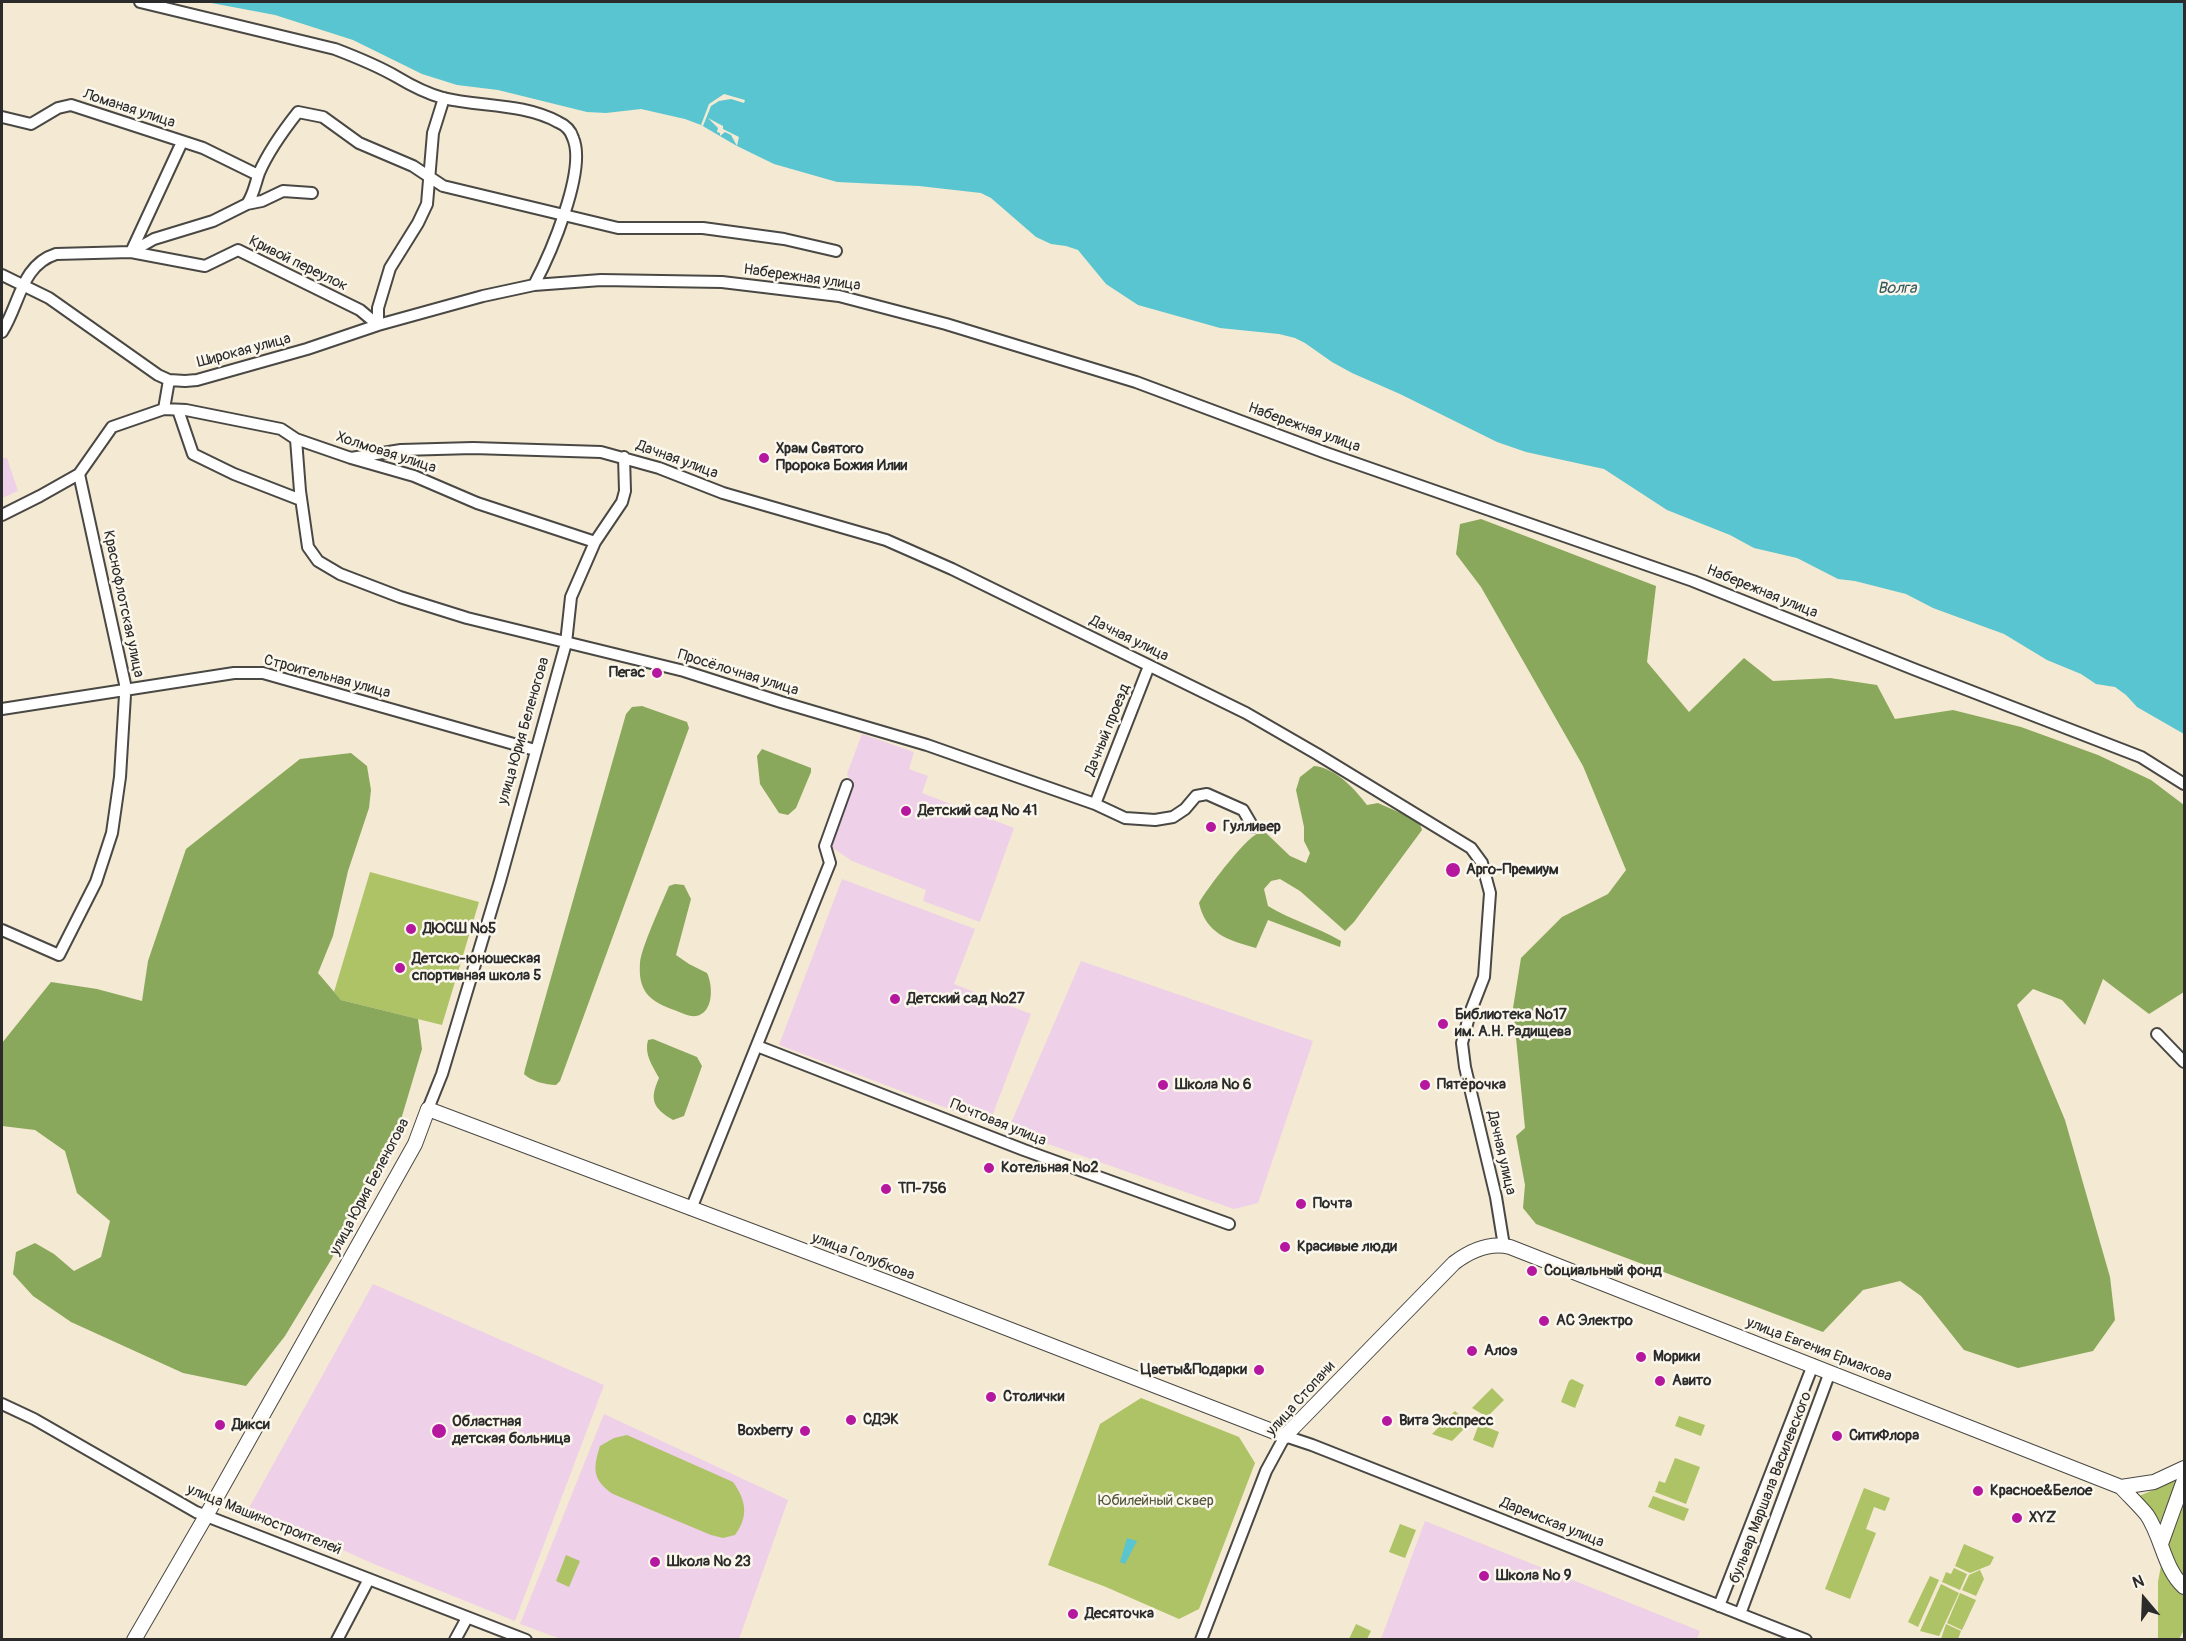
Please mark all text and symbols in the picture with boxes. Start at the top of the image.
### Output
street label: Ломаная улица [81,86,177,132]
street label: Кривой переулок [246,232,350,296]
street label: Набережная улица [742,261,862,295]
water label: Волга [1878,279,1916,299]
street label: Широкая улица [195,330,293,372]
street label: Набережная улица [1245,399,1363,457]
street label: Холмовая улица [334,428,438,478]
street label: Дачная улица [634,437,720,483]
place label: Храм Святого Пророка Божия Илии [776,440,907,475]
marker: Храм Святого Пророка Божия Илии [757,451,771,465]
street label: Краснофлотская улица [99,529,147,679]
street label: Набережная улица [1704,562,1820,622]
street label: Дачная улица [1087,612,1171,666]
street label: Просёлочная улица [675,646,801,700]
street label: Строительная улица [262,651,392,703]
street label: улица Юрия Беленогова [494,655,554,807]
place label: Пегас [609,664,645,682]
marker: Пегас [650,666,664,680]
street label: Дачный проезд [1081,681,1135,779]
place label: Детский сад № 41 [918,802,1037,820]
marker: Детский сад № 41 [899,804,913,818]
place label: Гулливер [1223,818,1281,836]
marker: Гулливер [1204,820,1218,834]
marker: Арго-Премиум [1444,861,1462,879]
place label: Арго-Премиум [1466,861,1559,879]
place label: ДЮСШ №5 [423,920,496,938]
marker: ДЮСШ №5 [404,922,418,936]
place label: Детско-юношеская спортивная школа 5 [412,950,541,985]
marker: Детско-юношеская спортивная школа 5 [393,961,407,975]
place label: Детский сад №27 [907,990,1025,1008]
marker: Детский сад №27 [888,992,902,1006]
place label: Библиотека №17 им. А.Н. Радищева [1455,1006,1571,1041]
marker: Библиотека №17 им. А.Н. Радищева [1436,1017,1450,1031]
place label: Школа № 6 [1175,1076,1251,1094]
place label: Пятёрочка [1437,1076,1506,1094]
marker: Школа № 6 [1156,1078,1170,1092]
marker: Пятёрочка [1418,1078,1432,1092]
street label: Почтовая улица [947,1096,1049,1150]
street label: Дачная улица [1483,1109,1519,1197]
street label: улица Юрия Беленогова [326,1116,414,1258]
place label: Котельная №2 [1001,1159,1099,1177]
marker: Котельная №2 [982,1161,996,1175]
place label: ТП-756 [898,1180,947,1198]
marker: ТП-756 [879,1182,893,1196]
place label: Почта [1313,1195,1352,1213]
marker: Почта [1294,1197,1308,1211]
street label: улица Голубкова [809,1229,917,1285]
place label: Красивые люди [1297,1238,1397,1256]
marker: Красивые люди [1278,1240,1292,1254]
place label: Социальный фонд [1544,1262,1662,1280]
marker: Социальный фонд [1525,1264,1539,1278]
place label: АС Электро [1556,1312,1633,1330]
marker: АС Электро [1537,1314,1551,1328]
street label: улица Евгения Ермакова [1744,1314,1894,1386]
place label: Алоэ [1484,1342,1518,1360]
marker: Алоэ [1465,1344,1479,1358]
place label: Морики [1653,1348,1700,1366]
marker: Морики [1634,1350,1648,1364]
street label: улица Стопани [1263,1358,1339,1440]
place label: Цветы&Подарки [1141,1361,1247,1379]
marker: Цветы&Подарки [1252,1363,1266,1377]
place label: Авито [1672,1372,1711,1390]
marker: Авито [1653,1374,1667,1388]
place label: Столички [1003,1388,1064,1406]
marker: Столички [984,1390,998,1404]
street label: бульвар Маршала Василевского [1726,1390,1816,1586]
place label: СДЭК [863,1411,899,1429]
place label: Вита Экспресс [1399,1412,1494,1430]
place label: Областная детская больница [452,1413,571,1448]
marker: СДЭК [844,1413,858,1427]
marker: Вита Экспресс [1380,1414,1394,1428]
place label: Дикси [232,1416,270,1434]
marker: Дикси [213,1418,227,1432]
marker: Областная детская больница [430,1422,448,1440]
place label: Boxberry [737,1422,793,1440]
marker: Boxberry [798,1424,812,1438]
place label: СитиФлора [1849,1427,1919,1445]
marker: СитиФлора [1830,1429,1844,1443]
street label: улица Машиностроителей [184,1481,344,1559]
place label: Красное&Белое [1990,1482,2092,1500]
marker: Красное&Белое [1971,1484,1985,1498]
park label: Юбилейный сквер [1098,1492,1214,1510]
street label: Даремская улица [1497,1494,1607,1552]
place label: XYZ [2029,1509,2056,1527]
marker: XYZ [2010,1511,2024,1525]
place label: Школа № 23 [667,1553,751,1571]
marker: Школа № 23 [648,1555,662,1569]
place label: Школа № 9 [1496,1567,1571,1585]
marker: Школа № 9 [1477,1569,1491,1583]
north arrow [2114,1569,2174,1629]
text: N [2130,1571,2147,1593]
place label: Десяточка [1085,1605,1154,1623]
marker: Десяточка [1066,1607,1080,1621]

